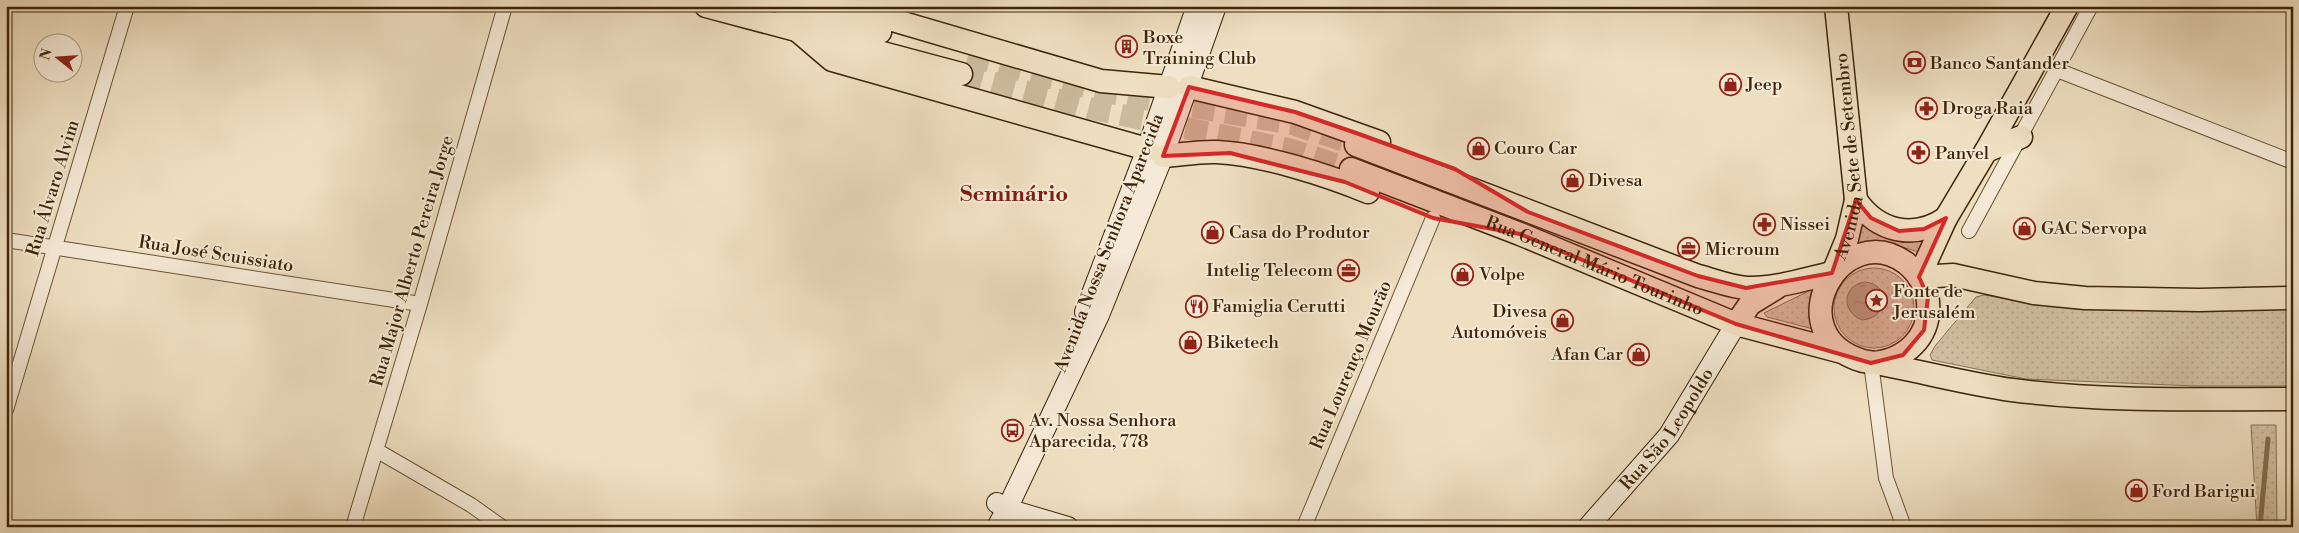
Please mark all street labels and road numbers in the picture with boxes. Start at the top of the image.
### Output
street label: Avenida Sete de Setembro [1828,52,1868,264]
street label: Avenida Nossa Senhora Aparecida [1049,110,1169,377]
street label: Rua Álvaro Alvim [21,117,85,259]
street label: Rua Major Alberto Pereira Jorge [365,133,459,389]
street label: Rua General Mário Tourinho [1482,210,1707,321]
street label: Rua José Scuissiato [137,230,295,278]
street label: Rua Lourenço Mourão [1305,277,1397,453]
street label: Rua São Leopoldo [1614,364,1718,495]

